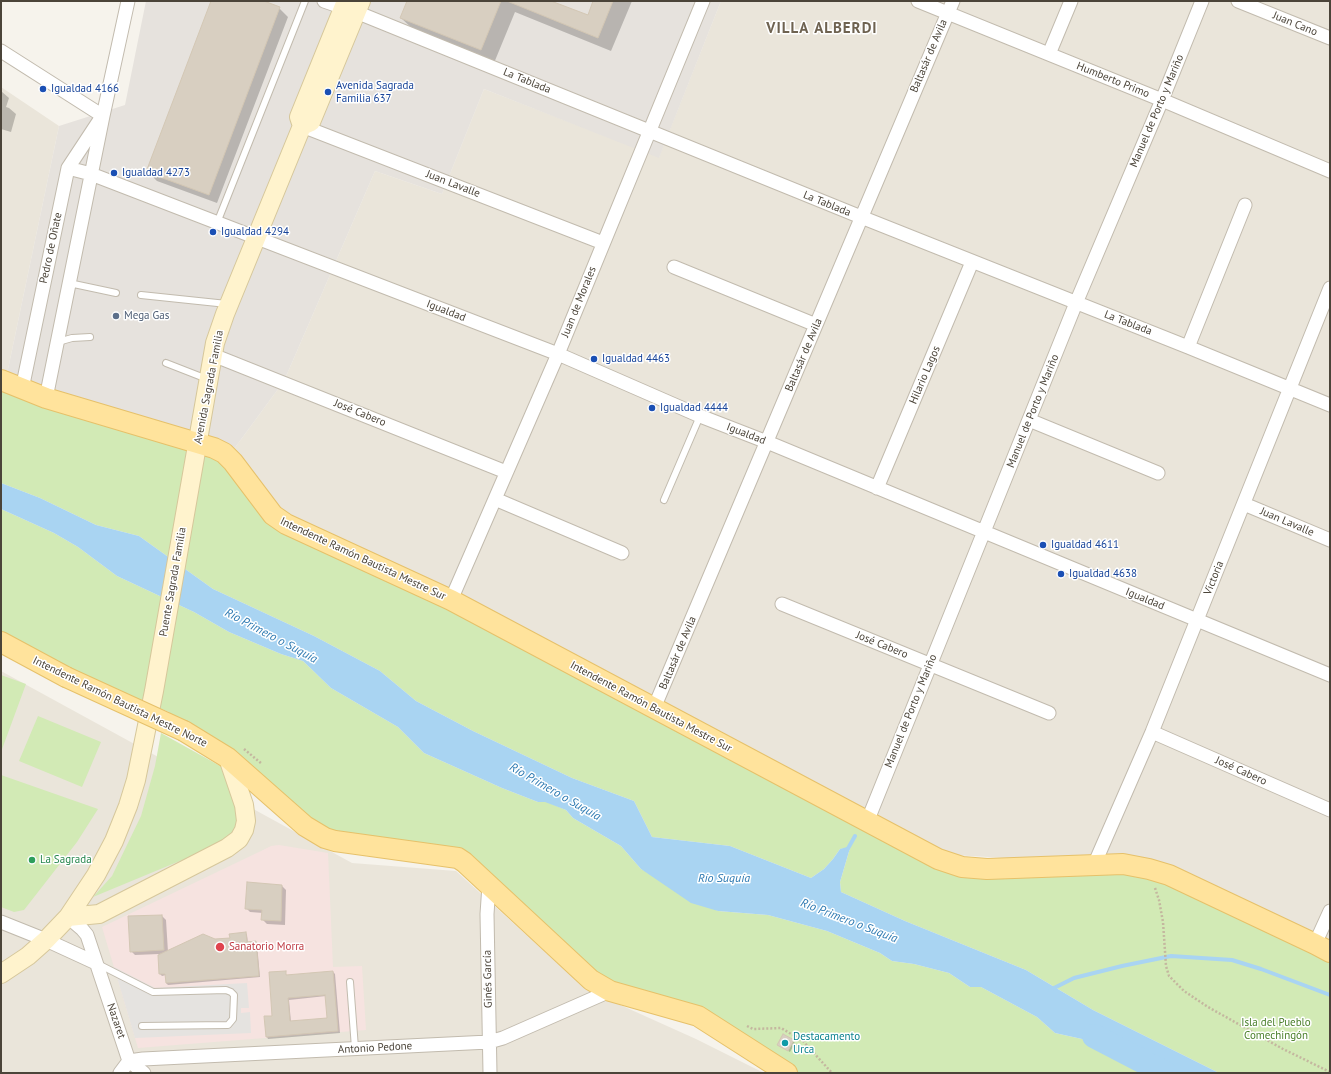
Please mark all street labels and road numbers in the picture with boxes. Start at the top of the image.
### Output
street label: Juan Cano [1271,9,1319,39]
street label: Baltasár de Avila [908,17,950,95]
street label: Manuel de Porto y Mariño [1127,53,1187,169]
street label: Humberto Primo [1075,59,1151,101]
street label: La Tablada [501,65,553,97]
street label: Juan Lavalle [424,168,482,200]
street label: La Tablada [801,188,853,220]
street label: Pedro de Oñate [37,211,65,285]
street label: Juan de Morales [559,265,599,339]
street label: Igualdad [424,297,468,325]
street label: La Tablada [1102,308,1154,338]
street label: Baltasár de Avila [783,316,825,394]
street label: Avenida Sagrada Familia [192,329,226,445]
street label: Hilario Lagos [907,344,943,406]
street label: Manuel de Porto y Mariño [1004,352,1062,470]
street label: José Cabero [332,397,388,429]
street label: Igualdad [724,420,768,448]
street label: Juan Lavalle [1258,505,1316,539]
street label: Intendente Ramón Bautista Mestre Sur [278,515,448,603]
street label: Puente Sagrada Familia [157,526,189,638]
street label: Victoria [1201,559,1227,597]
street label: Igualdad [1124,585,1166,613]
street label: Baltasár de Avila [657,614,699,692]
street label: José Cabero [854,629,910,661]
street label: Manuel de Porto y Mariño [882,652,940,770]
street label: Intendente Ramón Bautista Mestre Norte [31,654,209,750]
street label: Intendente Ramón Bautista Mestre Sur [568,659,734,755]
street label: José Cabero [1213,754,1269,788]
street label: Ginés García [481,950,495,1008]
street label: Nazaret [104,1002,128,1040]
street label: Antonio Pedone [337,1039,413,1057]

